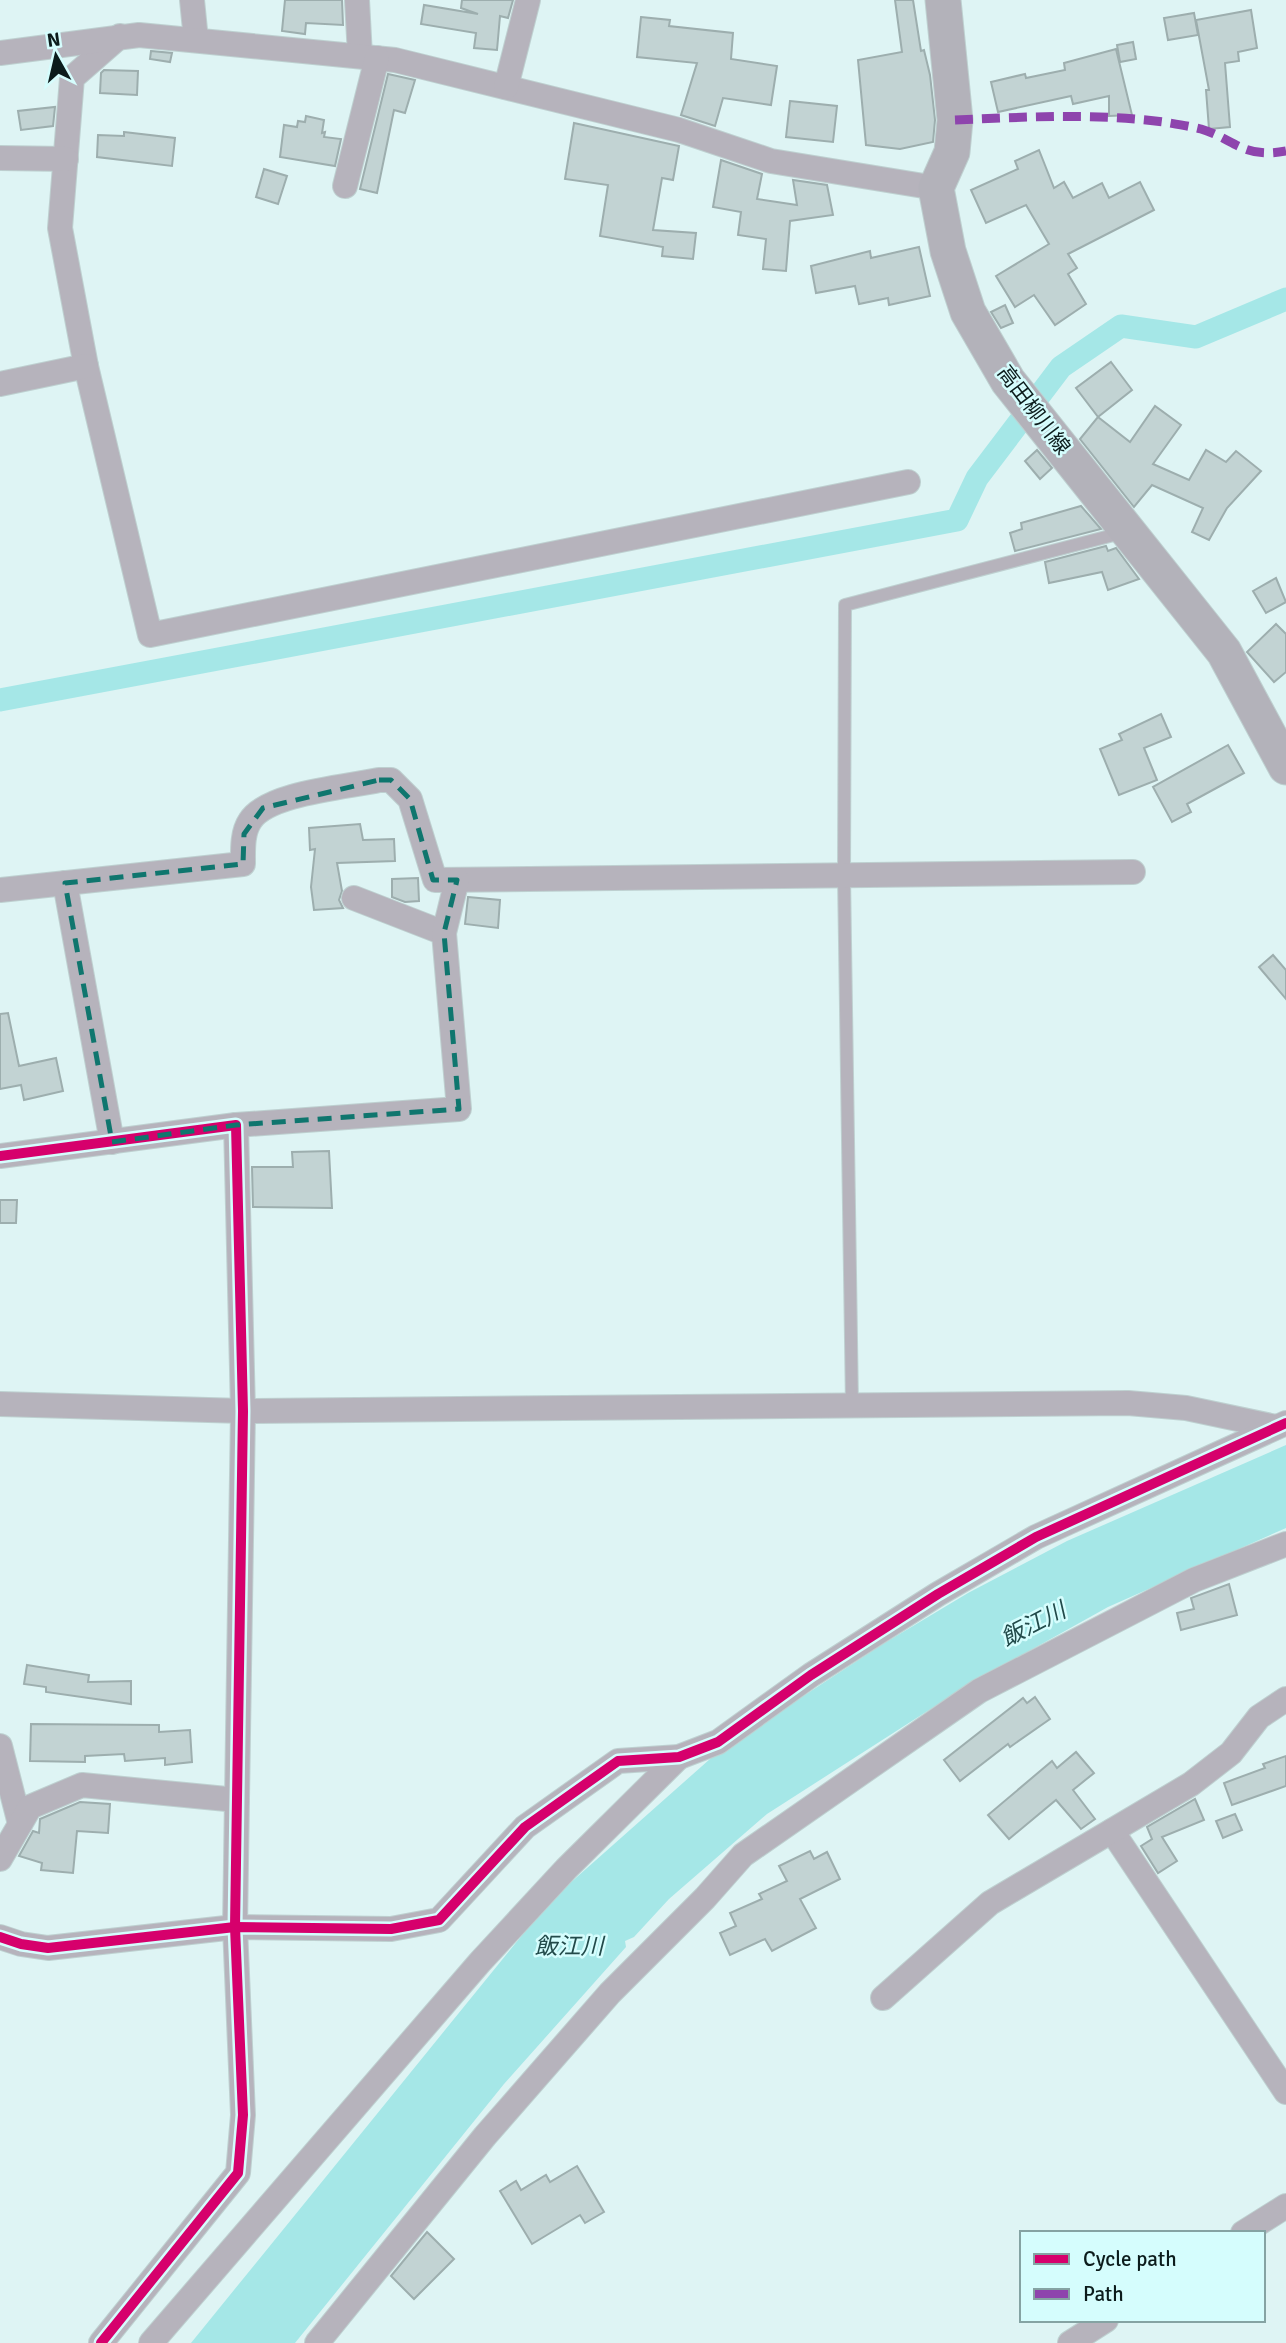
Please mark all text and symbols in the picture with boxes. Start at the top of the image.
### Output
north arrow [21,21,91,91]
text: N [46,27,62,53]
street label: 高田柳川線 [992,360,1076,460]
water label: 飯江川 [996,1595,1073,1653]
water label: 飯江川 [535,1932,607,1961]
legend [1020,2231,1265,2322]
text: Cycle path [1083,2246,1177,2272]
text: Path [1083,2281,1124,2307]

